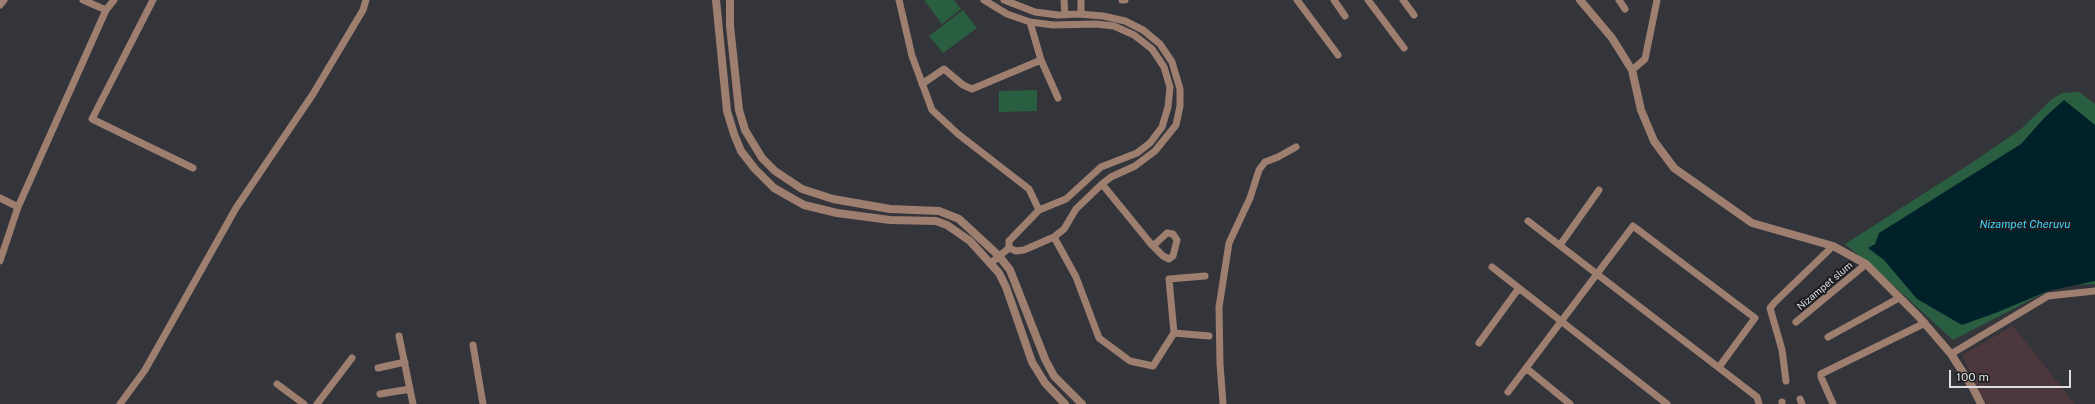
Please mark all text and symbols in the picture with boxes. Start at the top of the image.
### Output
water label: Nizampet Cheruvu [1979,218,2071,232]
street label: Nizampet slum [1795,259,1855,313]
scale bar [1951,362,2073,388]
text: 100 m [1956,370,1989,384]

